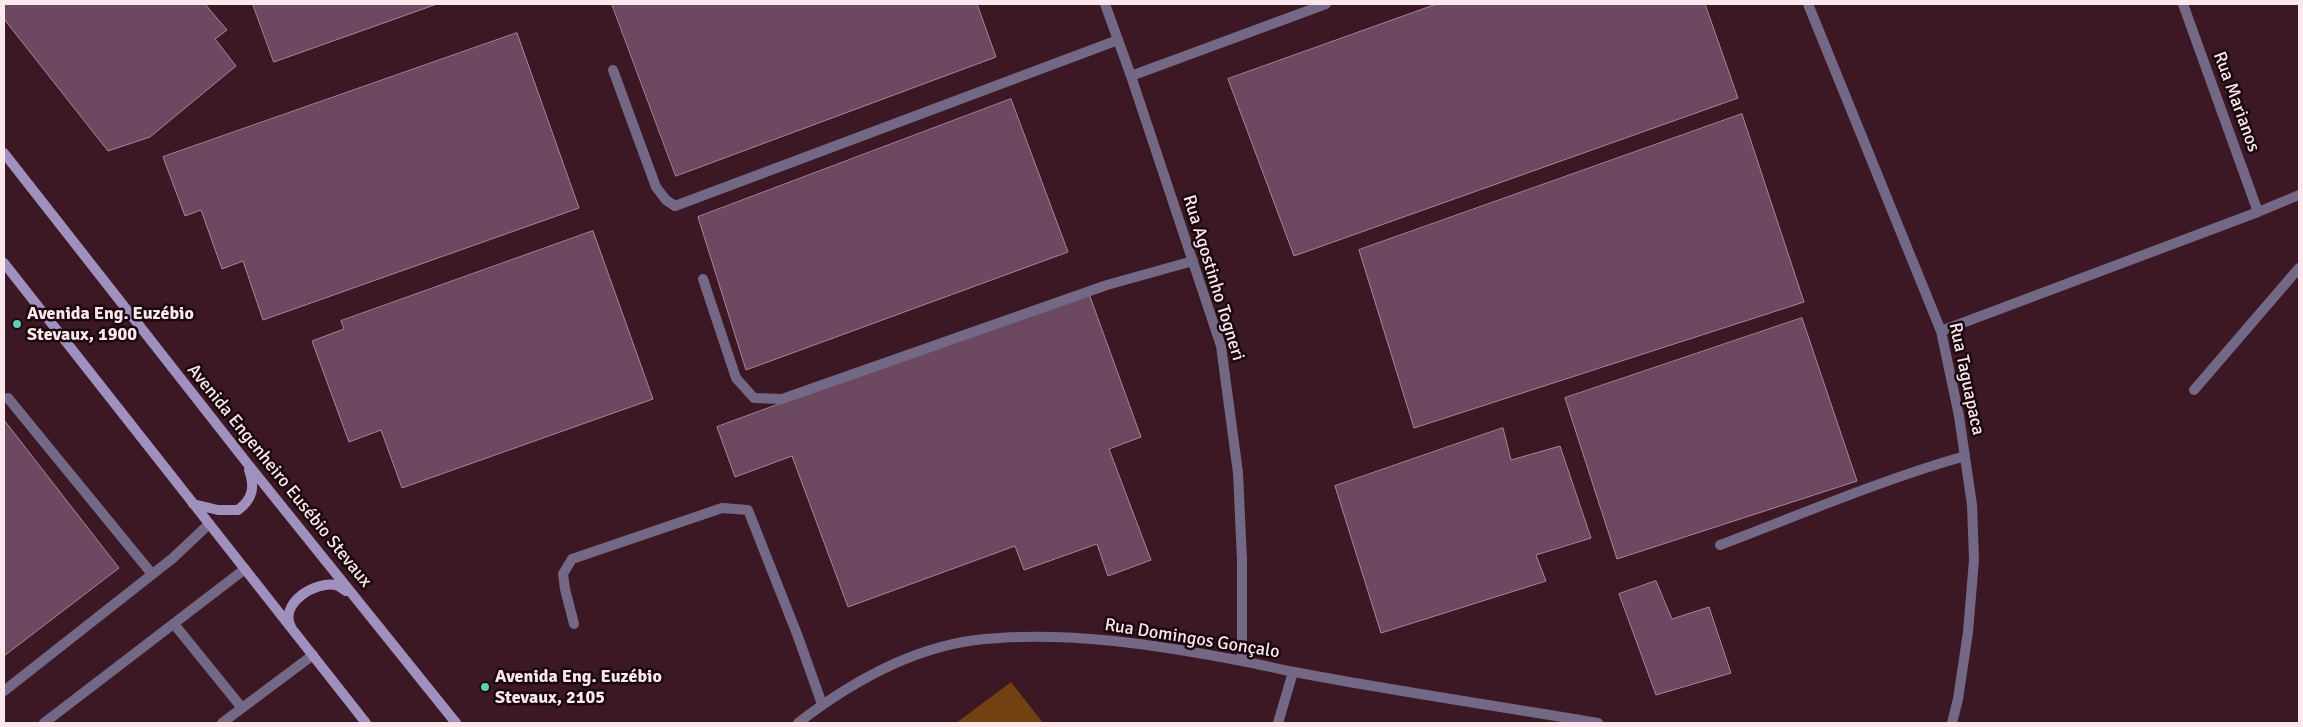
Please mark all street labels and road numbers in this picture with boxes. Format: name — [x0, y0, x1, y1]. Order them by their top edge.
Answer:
street label: Rua Marianos — [2208, 49, 2264, 155]
street label: Rua Agostinho Togneri — [1178, 193, 1248, 363]
street label: Rua Taguapaca — [1944, 321, 1988, 437]
street label: Avenida Engenheiro Eusébio Stevaux — [182, 360, 376, 592]
street label: Rua Domingos Gonçalo — [1103, 614, 1281, 664]

